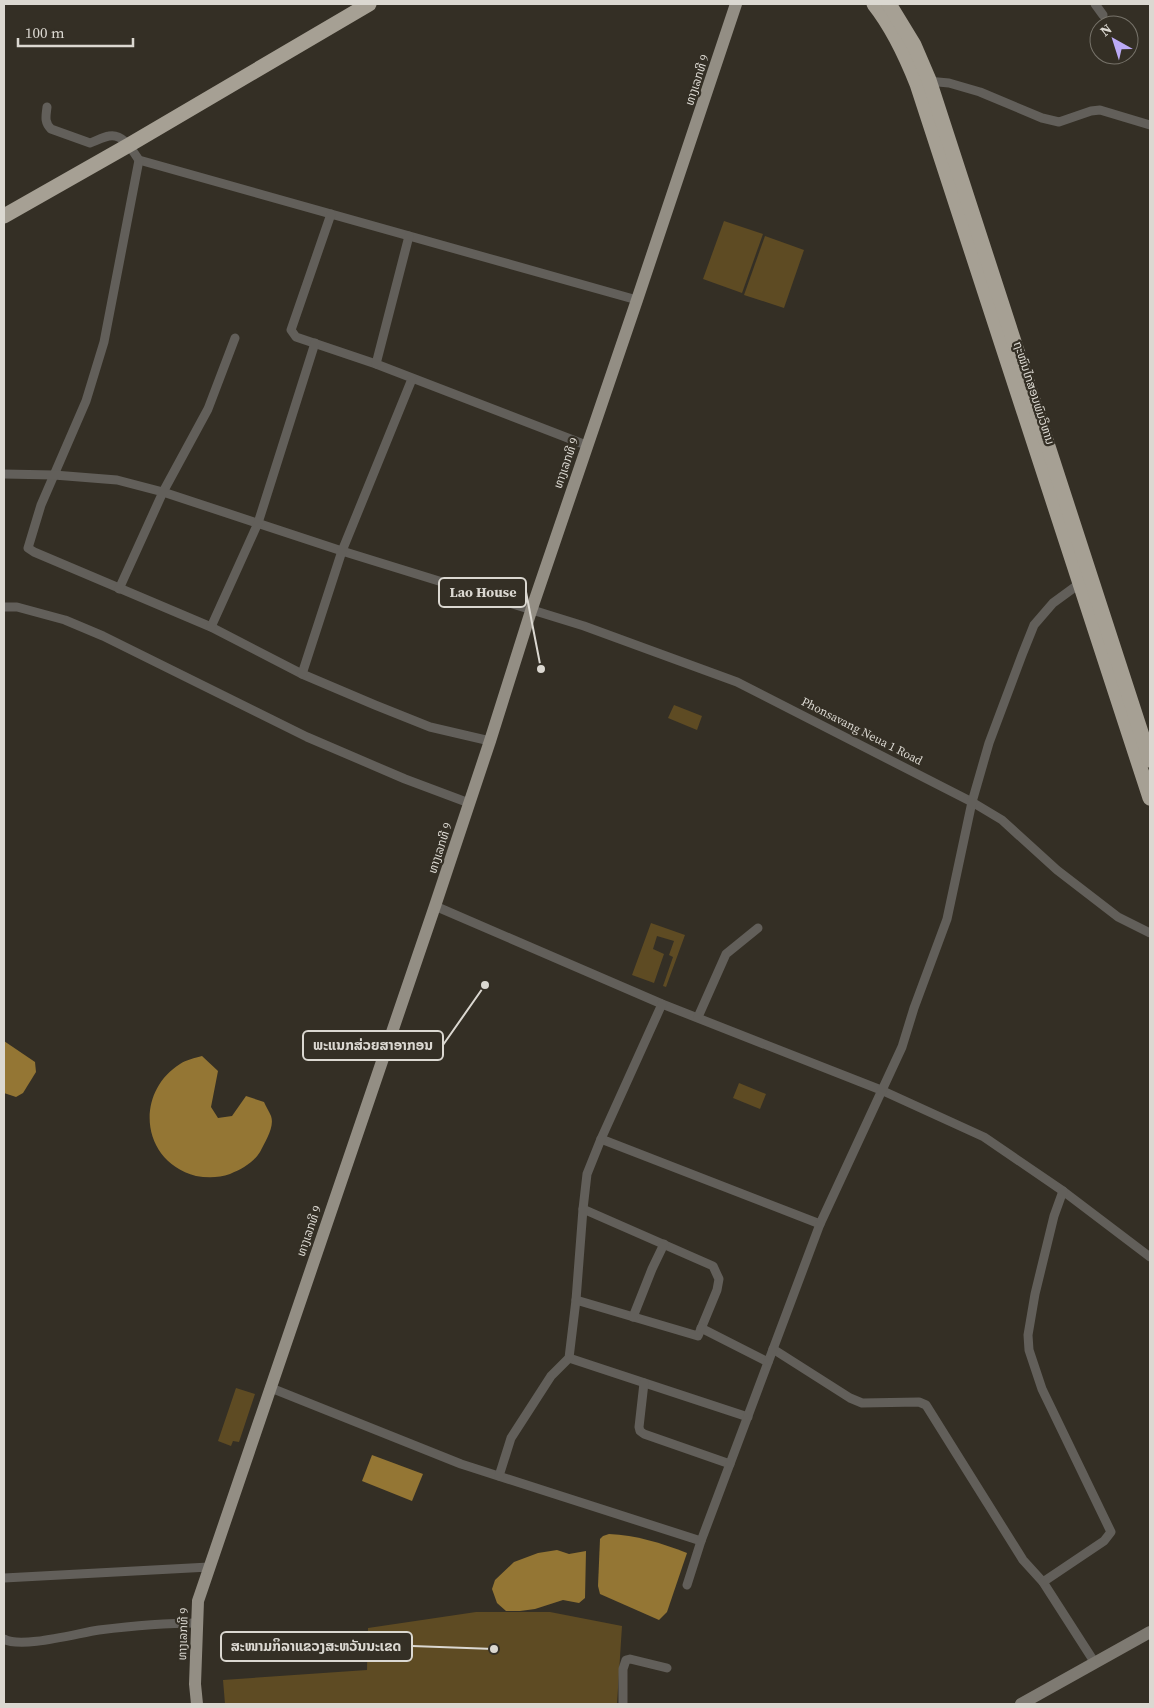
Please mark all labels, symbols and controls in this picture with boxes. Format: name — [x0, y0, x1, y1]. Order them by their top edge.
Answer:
scale bar — [18, 15, 132, 47]
north arrow — [1089, 15, 1139, 65]
text: N — [1096, 19, 1116, 41]
text: 100 m — [25, 22, 65, 43]
street label: ທາງເລກທີ 9 — [681, 52, 713, 108]
street label: ຖະໜົນໄກສອນພົມວິຫານ — [1010, 339, 1058, 447]
street label: ທາງເລກທີ 9 — [550, 435, 582, 491]
callout: Lao House — [439, 578, 526, 607]
text: Lao House — [450, 582, 516, 602]
street label: Phonsavang Neua 1 Road — [799, 693, 926, 769]
street label: ທາງເລກທີ 9 — [424, 820, 456, 876]
callout: ພະແນກສ່ວຍສາອາກອນ — [303, 1031, 443, 1060]
text: ພະແນກສ່ວຍສາອາກອນ — [313, 1035, 433, 1055]
street label: ທາງເລກທີ 9 — [293, 1203, 325, 1259]
street label: ທາງເລກທີ 9 — [174, 1607, 192, 1661]
callout: ສະໜາມກິລາແຂວງສະຫວັນນະເຂດ — [221, 1632, 412, 1661]
text: ສະໜາມກິລາແຂວງສະຫວັນນະເຂດ — [231, 1636, 401, 1656]

